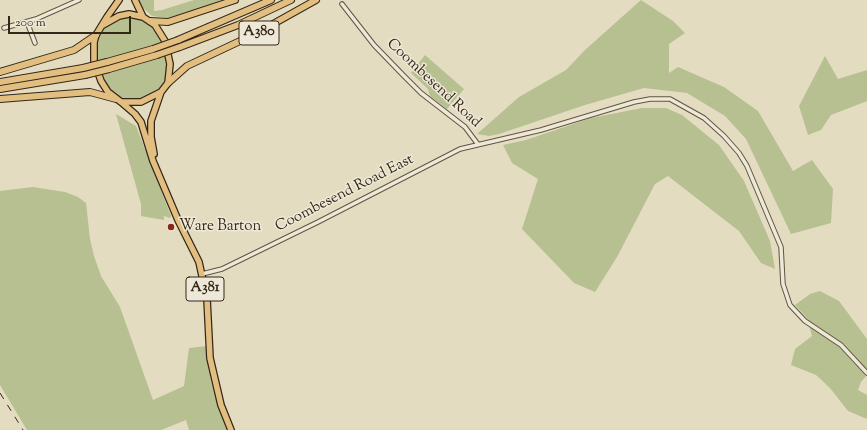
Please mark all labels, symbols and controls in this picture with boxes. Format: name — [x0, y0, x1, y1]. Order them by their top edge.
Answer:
scale bar — [10, 8, 133, 34]
text: 200 m — [15, 14, 46, 32]
road number: A380 — [239, 21, 279, 45]
street label: Coombesend Road — [382, 36, 484, 132]
street label: Coombesend Road East — [273, 151, 417, 237]
place label: Ware Barton — [179, 218, 261, 236]
marker: Ware Barton — [166, 222, 176, 232]
road number: A381 — [186, 277, 224, 301]

